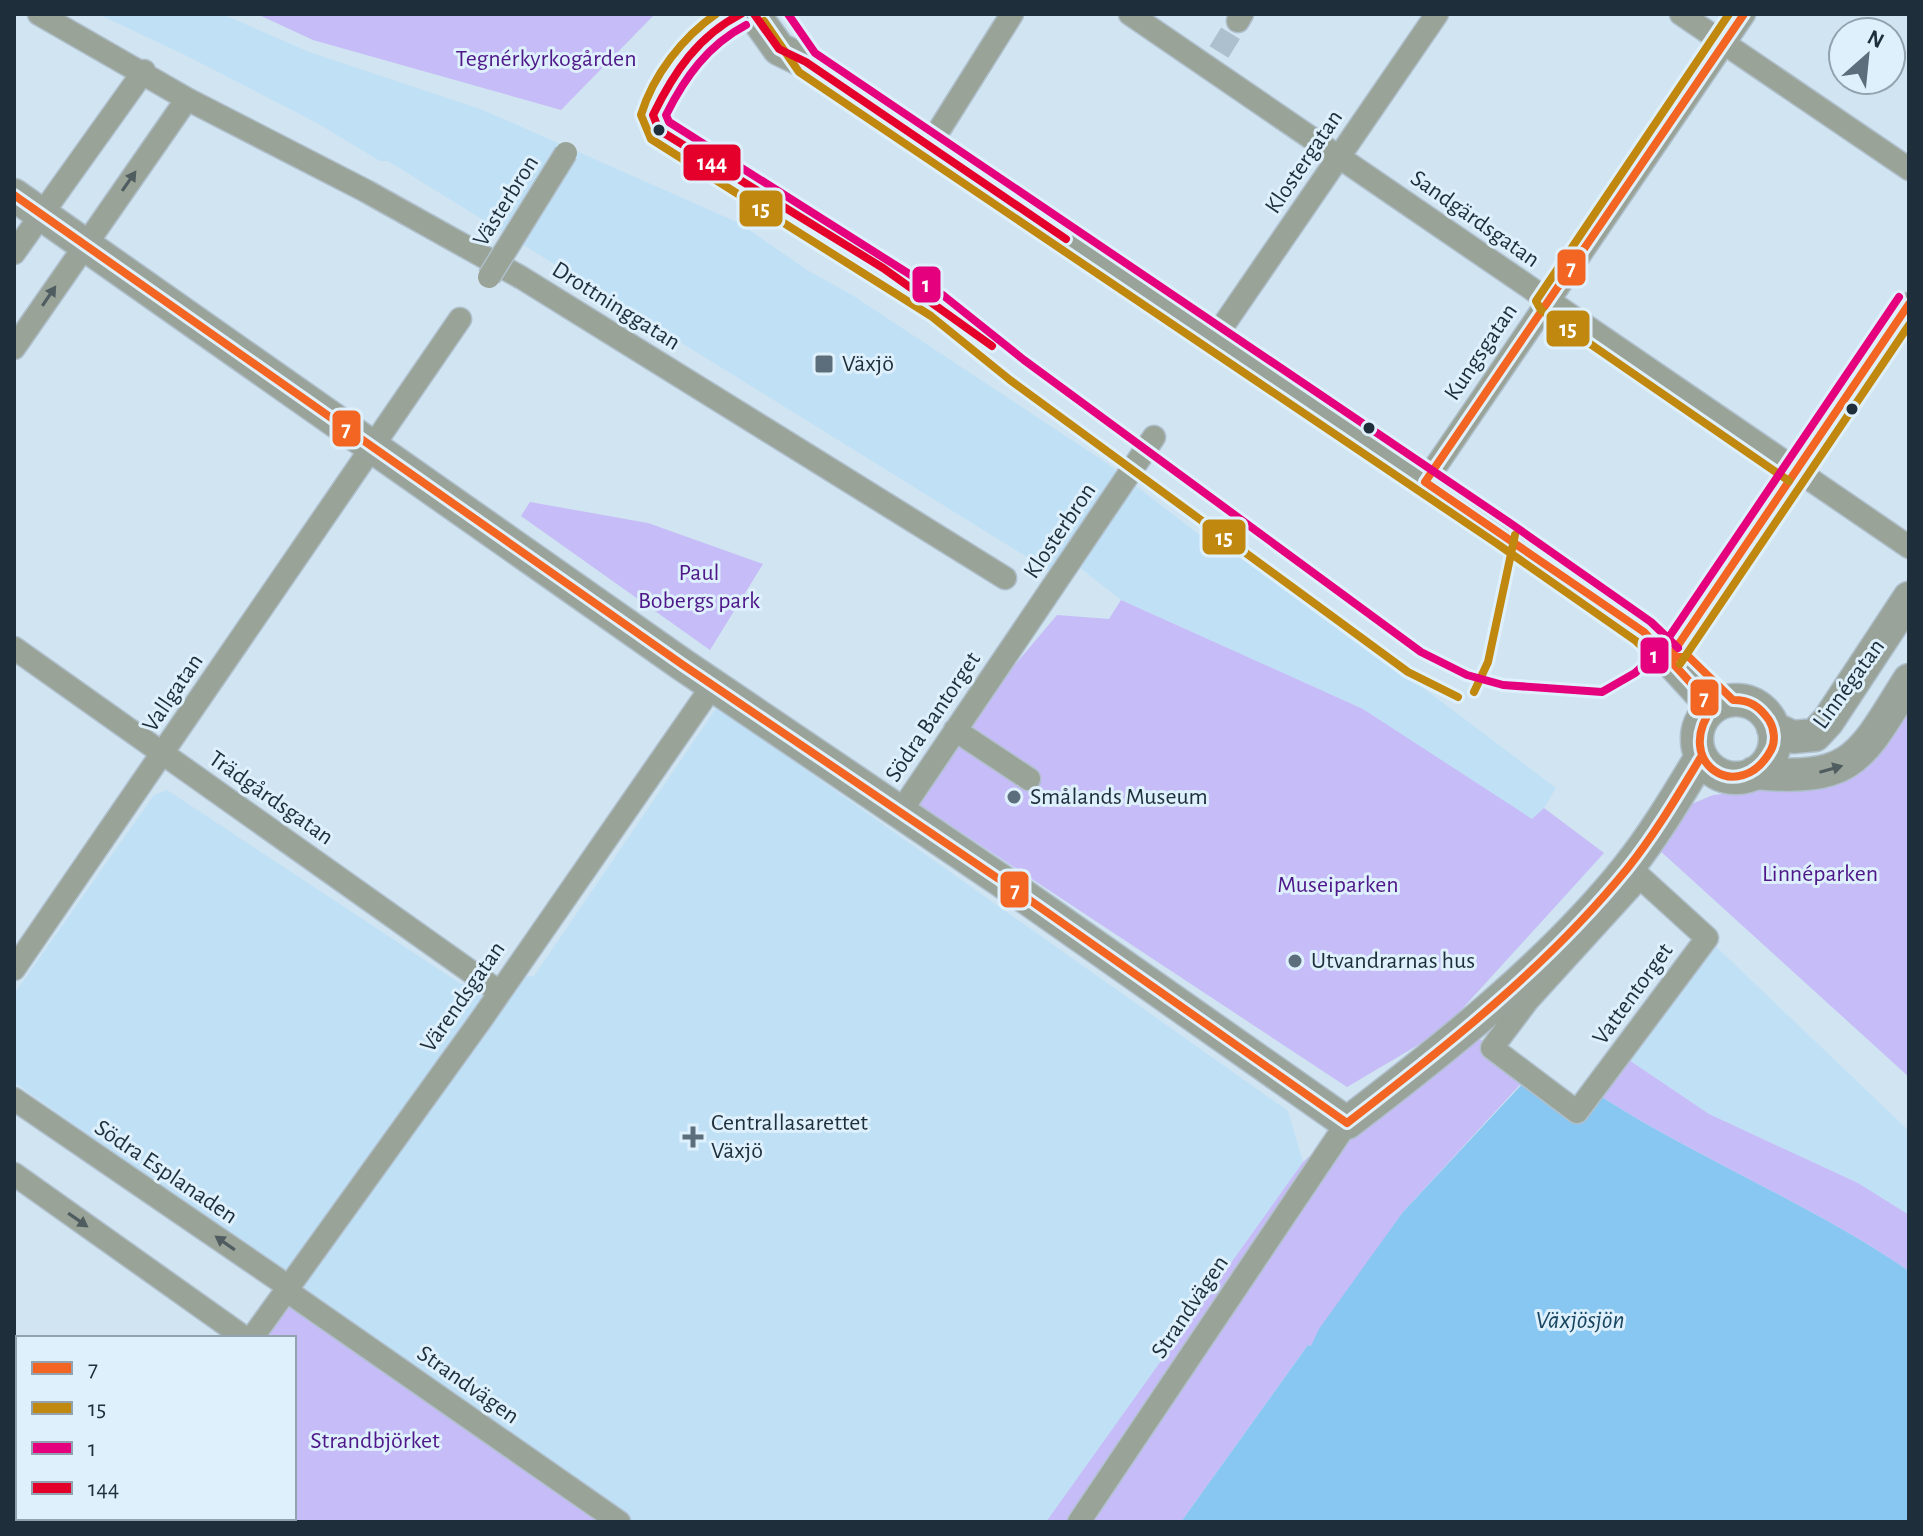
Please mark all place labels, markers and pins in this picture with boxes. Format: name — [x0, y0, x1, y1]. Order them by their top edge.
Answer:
unlabelled marker — [651, 122, 667, 138]
place label: Växjö — [842, 352, 894, 376]
marker: Växjö — [813, 353, 835, 375]
unlabelled marker — [1844, 401, 1860, 417]
unlabelled marker — [1361, 420, 1377, 436]
place label: Smålands Museum — [1030, 785, 1208, 809]
marker: Smålands Museum — [1005, 788, 1023, 806]
place label: Utvandrarnas hus — [1311, 949, 1475, 973]
marker: Utvandrarnas hus — [1286, 952, 1304, 970]
place label: Centrallasarettet Växjö — [711, 1111, 868, 1163]
marker: Centrallasarettet Växjö — [682, 1126, 704, 1148]

